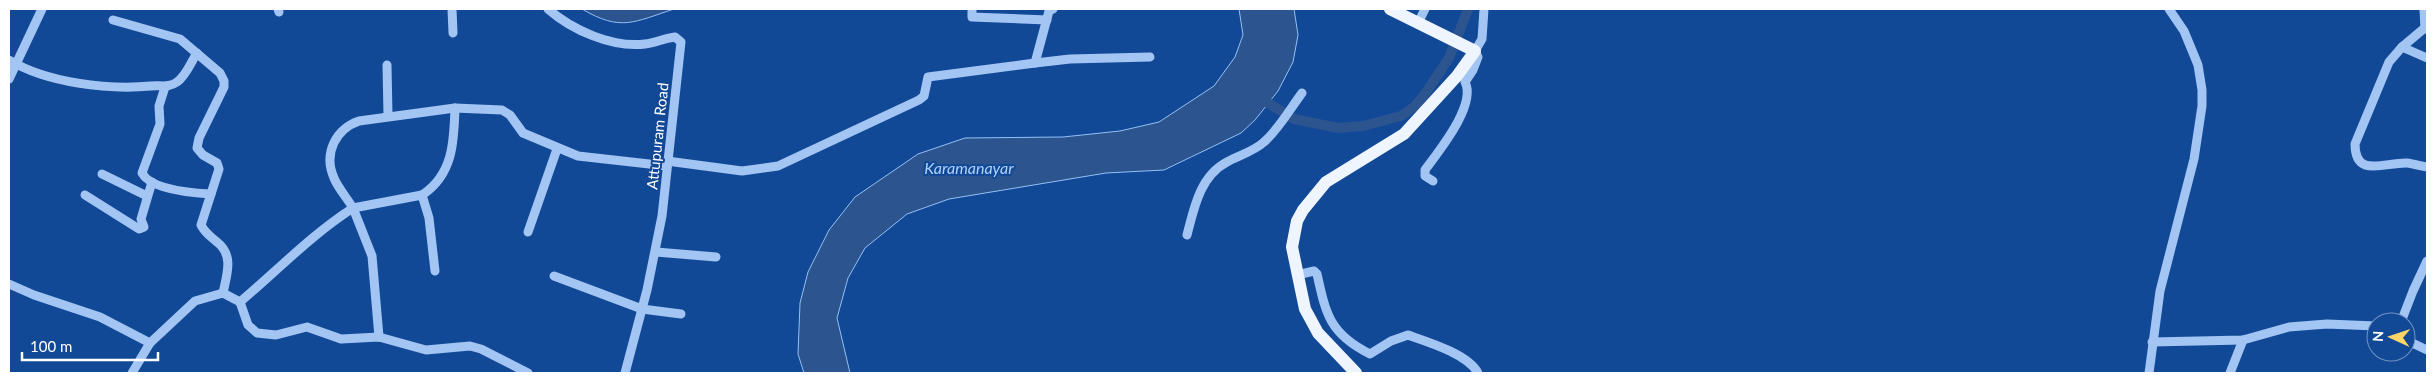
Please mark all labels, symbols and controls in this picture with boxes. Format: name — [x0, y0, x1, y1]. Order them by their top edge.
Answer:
street label: Attupuram Road — [642, 82, 672, 190]
water label: Karamanayar — [924, 158, 1014, 177]
north arrow — [2366, 312, 2416, 362]
scale bar — [22, 330, 159, 362]
text: N — [2369, 330, 2386, 342]
text: 100 m — [30, 337, 72, 355]

